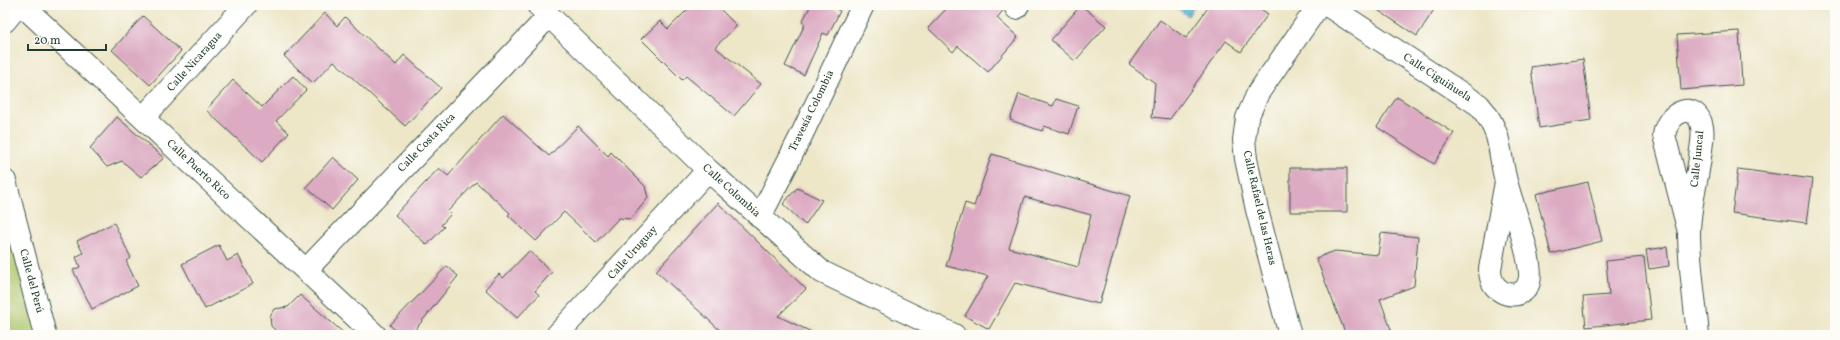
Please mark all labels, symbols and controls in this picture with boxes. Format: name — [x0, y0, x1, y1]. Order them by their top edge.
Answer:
scale bar — [28, 26, 106, 52]
street label: Calle Nicaragua — [164, 28, 226, 95]
text: 20 m — [34, 33, 61, 49]
street label: Calle Ciguiñuela — [1400, 50, 1475, 106]
street label: Travesía Colombia — [786, 67, 838, 154]
street label: Calle Costa Rica — [395, 110, 460, 176]
street label: Calle Juncal — [1688, 130, 1708, 188]
street label: Calle Puerto Rico — [163, 136, 233, 204]
street label: Calle Rafael de las Heras — [1239, 149, 1280, 267]
street label: Calle Colombia — [699, 161, 764, 221]
street label: Calle Uruguay — [605, 223, 661, 283]
street label: Calle del Perú — [15, 247, 47, 315]

